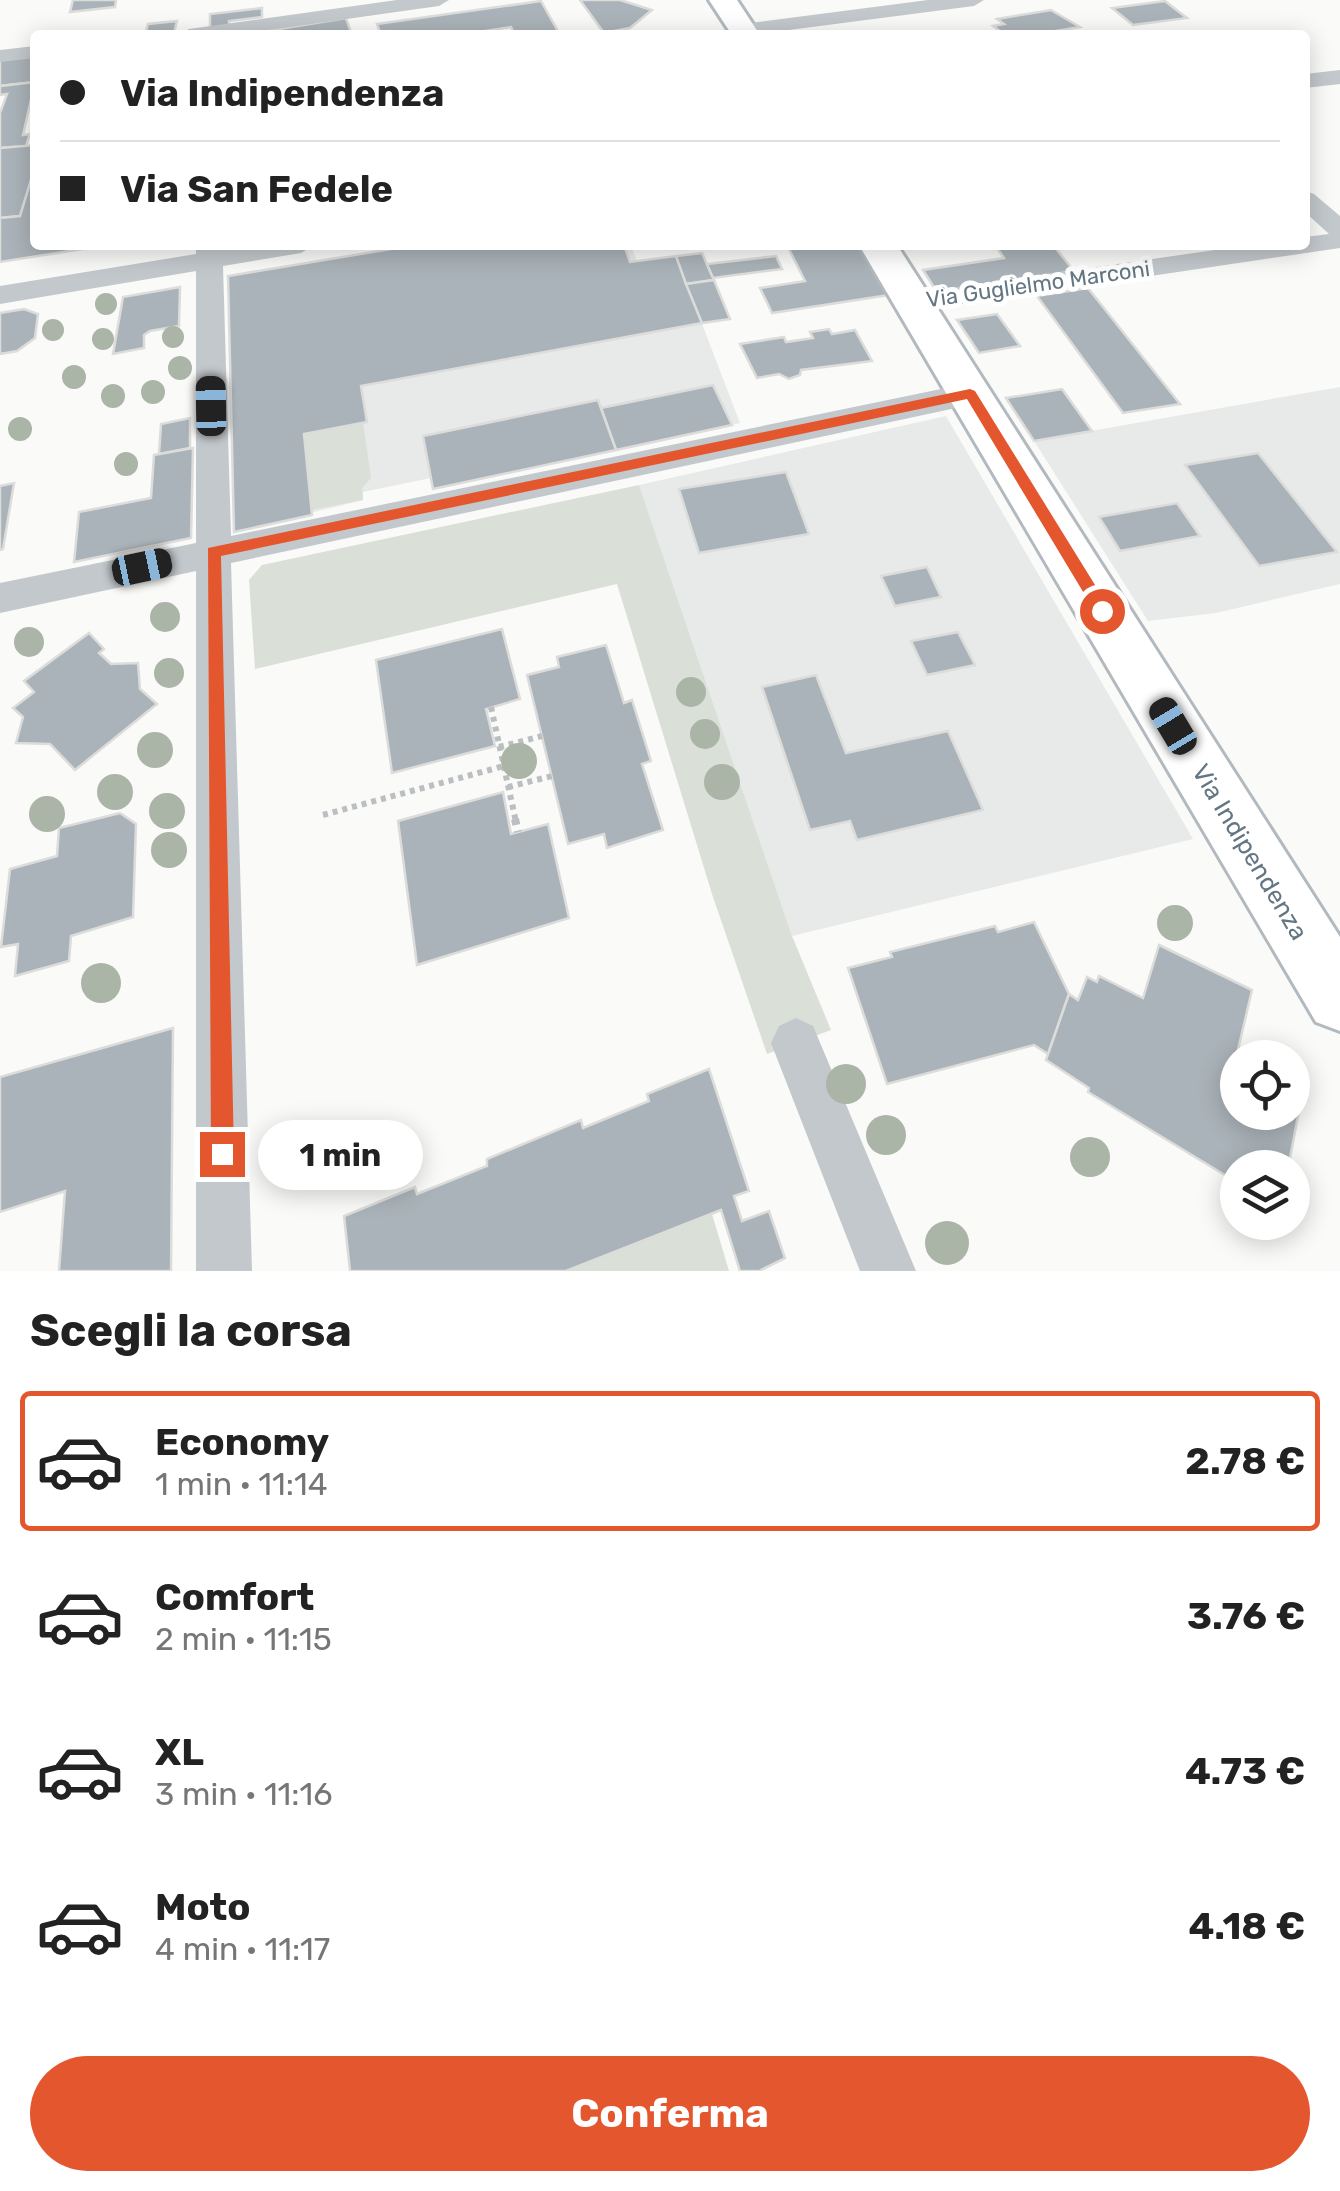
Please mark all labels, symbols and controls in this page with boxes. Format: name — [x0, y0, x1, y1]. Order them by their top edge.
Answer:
text: Via Indipendenza — [120, 70, 444, 116]
text: Via San Fedele — [120, 166, 393, 212]
street label: Via Guglielmo Marconi — [924, 255, 1152, 313]
car — [195, 376, 227, 436]
car — [110, 546, 174, 588]
route start — [1080, 589, 1125, 634]
car — [1145, 693, 1201, 759]
street label: Via Indipendenza — [1186, 759, 1314, 945]
map controls — [1220, 1040, 1310, 1240]
button: locate — [1220, 1040, 1310, 1130]
callout: 1 min — [257, 1119, 422, 1189]
route end — [200, 1132, 245, 1177]
text: 1 min — [300, 1136, 381, 1174]
button: layers — [1220, 1150, 1310, 1240]
text: Scegli la corsa — [30, 1304, 352, 1357]
icon: car — [35, 1416, 125, 1506]
text: Economy — [155, 1419, 329, 1465]
text: 2.78 € — [1185, 1438, 1305, 1484]
text: 1 min · 11:14 — [155, 1465, 328, 1503]
icon: car — [35, 1571, 125, 1661]
text: Comfort — [155, 1574, 314, 1620]
text: 3.76 € — [1187, 1593, 1305, 1639]
text: 2 min · 11:15 — [155, 1620, 332, 1658]
icon: car — [35, 1726, 125, 1816]
text: XL — [155, 1729, 204, 1775]
text: 4.73 € — [1185, 1748, 1305, 1794]
text: 3 min · 11:16 — [155, 1775, 332, 1813]
icon: car — [35, 1881, 125, 1971]
text: Moto — [155, 1884, 251, 1930]
text: 4.18 € — [1188, 1903, 1305, 1949]
text: 4 min · 11:17 — [155, 1930, 330, 1968]
button: Conferma — [30, 2056, 1310, 2171]

